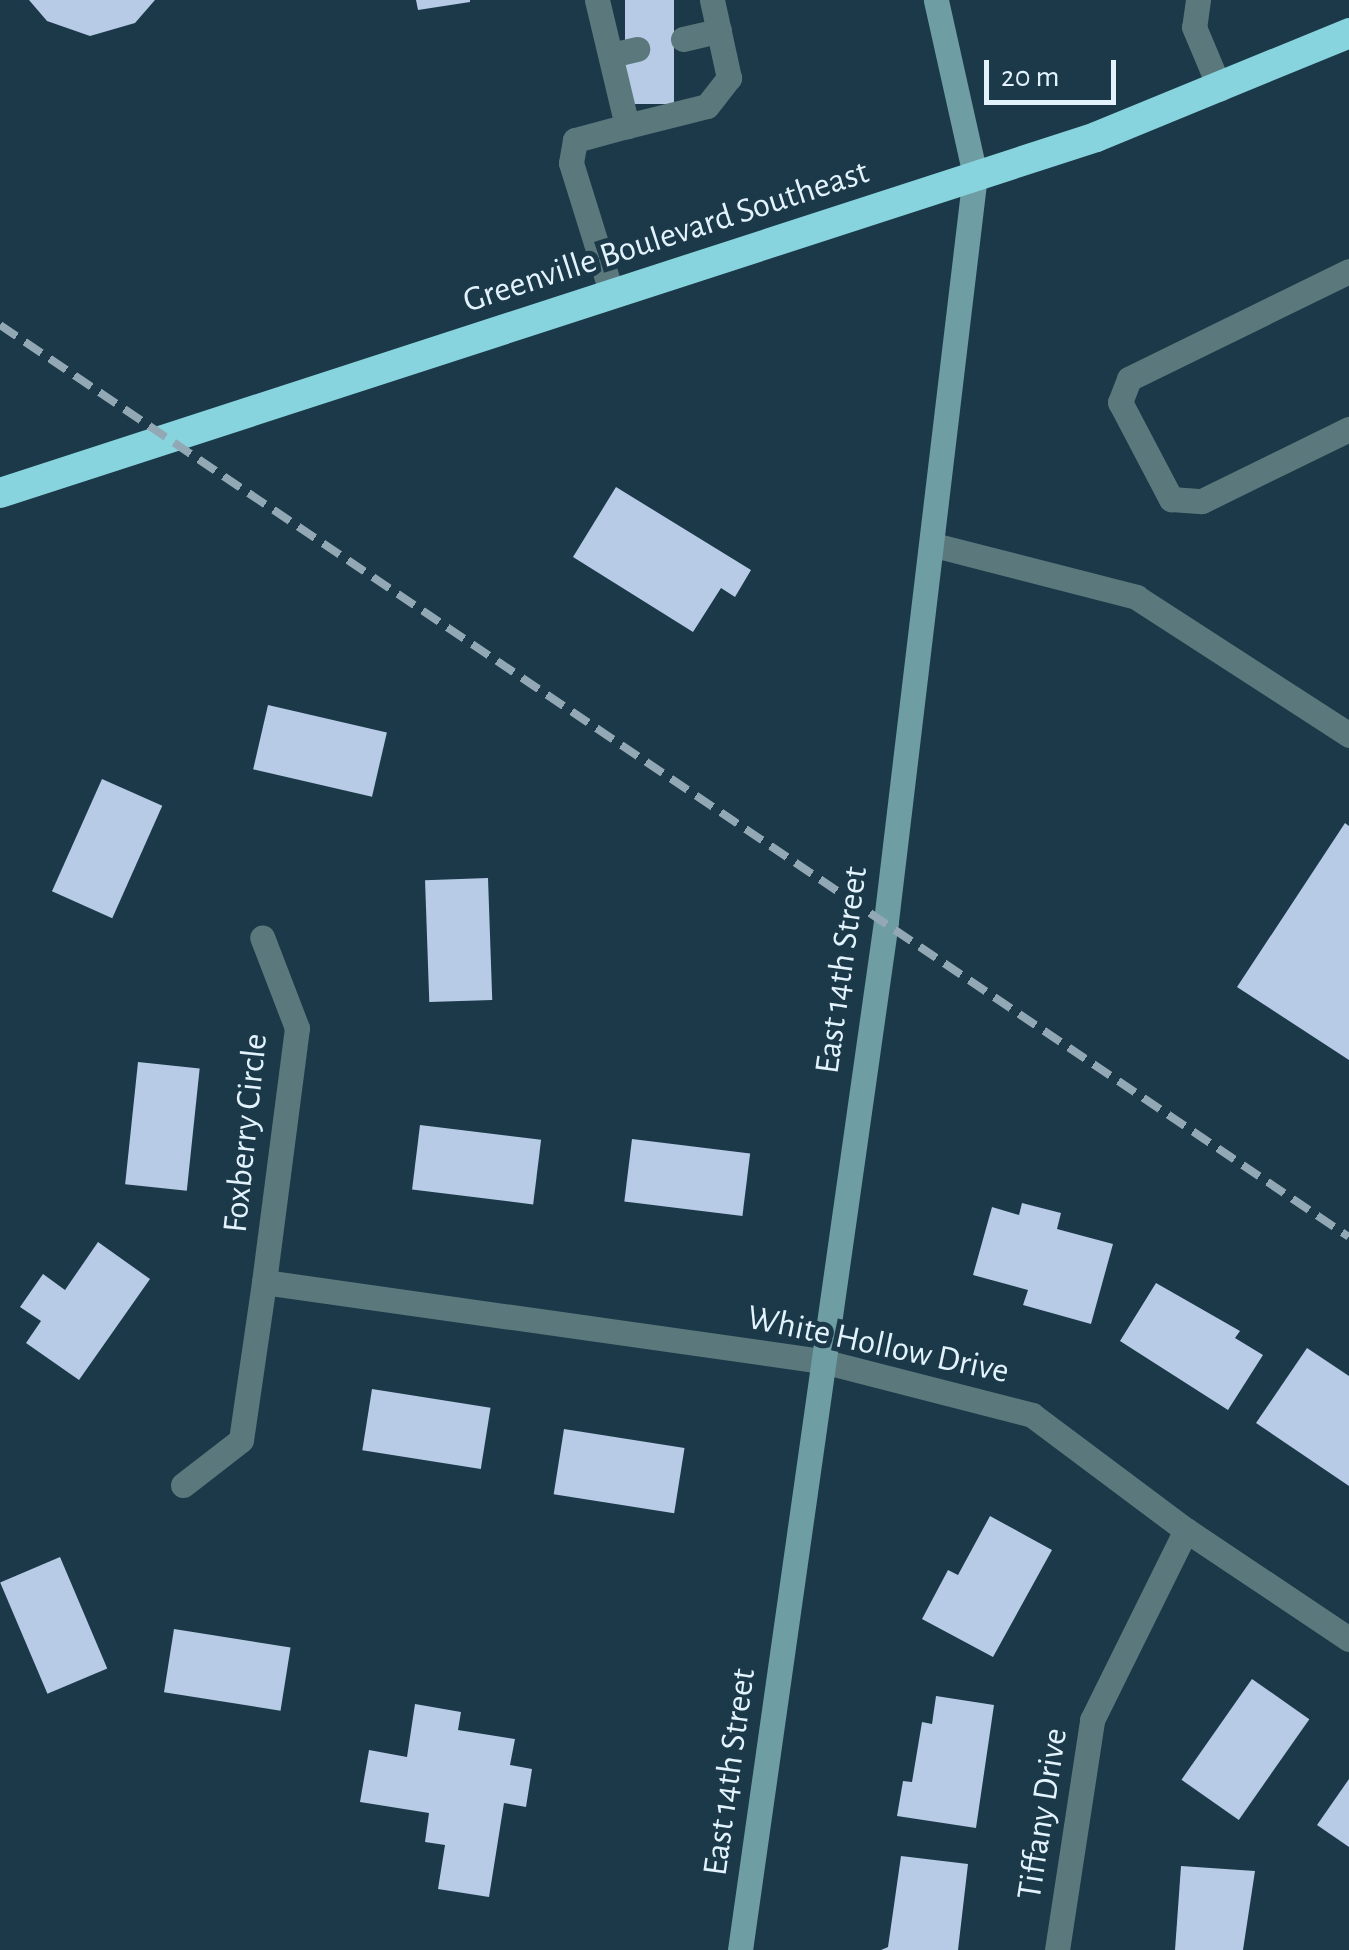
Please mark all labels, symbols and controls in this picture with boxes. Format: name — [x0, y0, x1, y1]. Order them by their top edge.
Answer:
scale bar — [989, 40, 1122, 102]
text: 20 m — [1001, 62, 1059, 92]
street label: Greenville Boulevard Southeast — [458, 152, 874, 322]
street label: East 14th Street — [807, 864, 877, 1076]
street label: Foxberry Circle — [215, 1031, 277, 1235]
street label: White Hollow Drive — [743, 1297, 1013, 1393]
street label: East 14th Street — [695, 1666, 765, 1878]
street label: Tiffany Drive — [1009, 1725, 1077, 1903]

